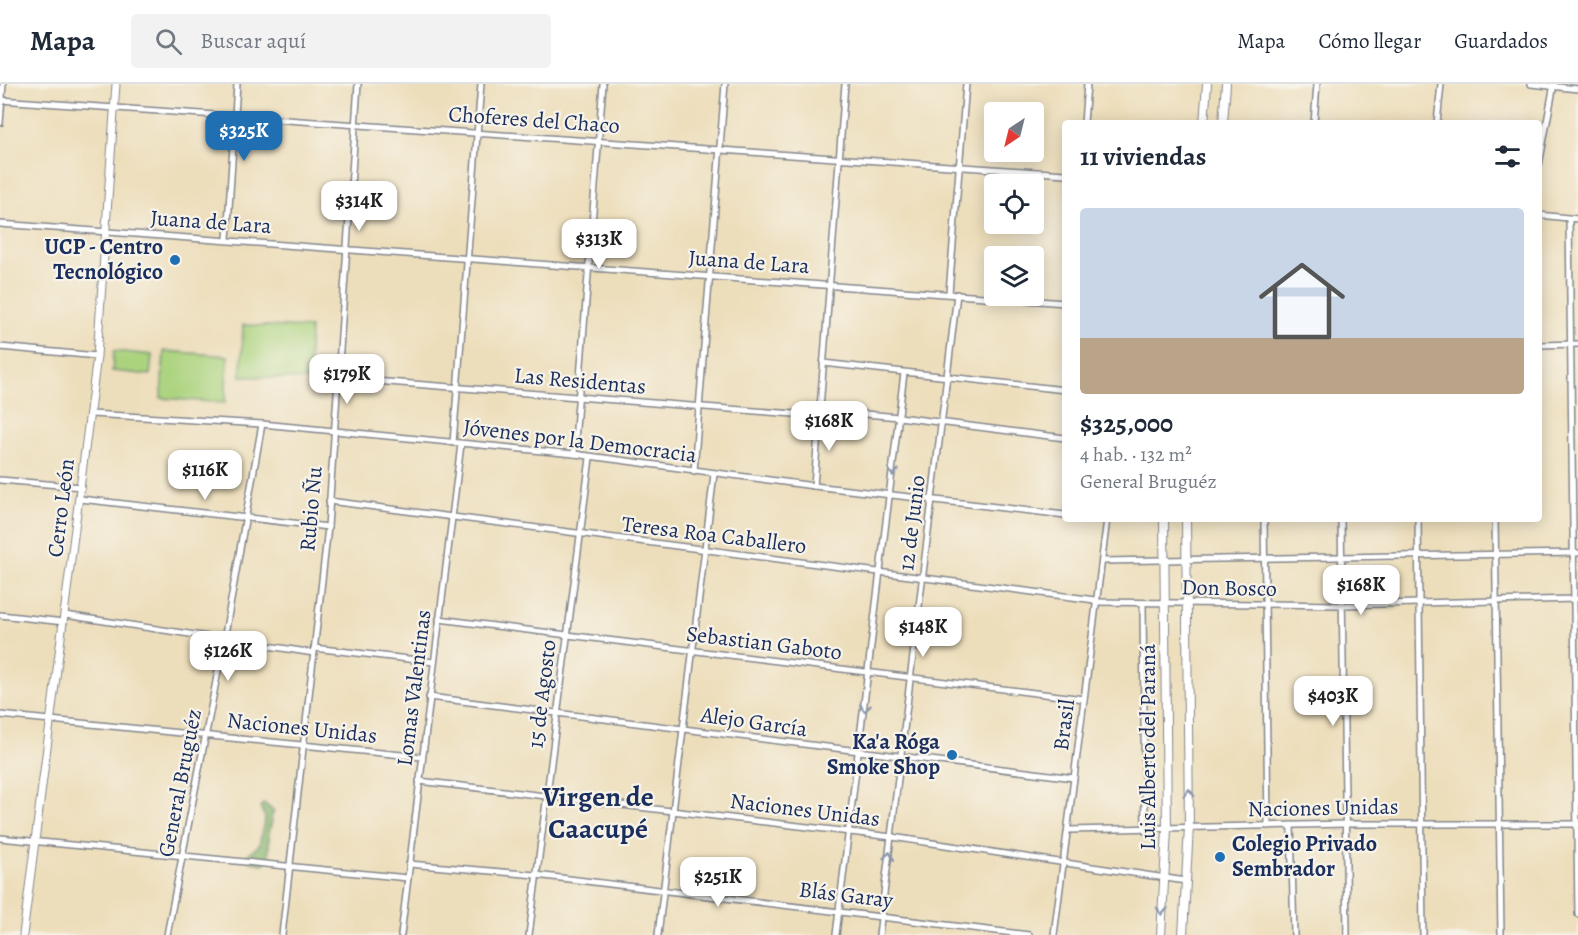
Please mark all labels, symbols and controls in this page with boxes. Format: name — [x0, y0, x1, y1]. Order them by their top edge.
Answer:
search box — [131, 14, 551, 68]
text: Mapa — [30, 22, 95, 60]
icon: search — [152, 25, 185, 58]
text: Buscar aquí — [200, 26, 306, 56]
text: Mapa — [1237, 27, 1285, 55]
text: Cómo llegar — [1318, 27, 1421, 55]
text: Guardados — [1454, 27, 1548, 55]
street label: Choferes del Chaco — [447, 99, 621, 141]
north arrow — [984, 102, 1044, 162]
map controls — [984, 102, 1044, 306]
pin: $325K — [202, 111, 286, 162]
text: $325K — [219, 117, 269, 144]
text: 11 viviendas — [1080, 139, 1206, 174]
icon: filters — [1491, 140, 1524, 173]
button: locate — [984, 174, 1044, 234]
pin: $314K — [317, 181, 401, 232]
text: $314K — [335, 187, 383, 214]
street label: Juana de Lara — [149, 203, 273, 241]
pin: $313K — [557, 219, 641, 270]
text: $313K — [576, 225, 622, 252]
place label: UCP - Centro Tecnológico — [45, 232, 163, 287]
street label: Juana de Lara — [687, 243, 811, 281]
button: layers — [984, 246, 1044, 306]
icon: home — [1248, 247, 1356, 355]
marker: UCP - Centro Tecnológico — [168, 253, 182, 267]
pin: $179K — [305, 354, 389, 405]
text: $179K — [323, 360, 371, 387]
street label: Las Residentas — [513, 360, 647, 402]
pin: $168K — [787, 401, 871, 452]
text: $325,000 — [1080, 406, 1173, 441]
text: $168K — [805, 407, 853, 434]
street label: Jóvenes por la Democracia — [462, 412, 699, 470]
text: 4 hab. · 132 m² — [1080, 441, 1192, 468]
pin: $116K — [163, 450, 247, 501]
text: $116K — [182, 456, 228, 483]
street label: Cerro León — [40, 457, 82, 559]
street label: Rubio Ñu — [292, 465, 330, 553]
one-way arrow — [887, 468, 899, 477]
text: General Bruguéz — [1080, 468, 1217, 495]
street label: 12 de Junio — [891, 473, 933, 572]
street label: Teresa Roa Caballero — [620, 509, 808, 561]
pin: $168K — [1319, 565, 1403, 616]
text: $168K — [1337, 571, 1385, 598]
street label: Don Bosco — [1181, 572, 1277, 604]
pin: $148K — [881, 607, 965, 658]
street label: Lomas Valentinas — [390, 608, 438, 768]
text: $148K — [899, 613, 947, 640]
street label: Sebastian Gaboto — [684, 619, 844, 667]
pin: $126K — [186, 631, 270, 682]
text: $126K — [204, 637, 252, 664]
street label: 15 de Agosto — [520, 638, 564, 750]
street label: Luis Alberto del Paraná — [1133, 643, 1163, 850]
pin: $403K — [1291, 676, 1375, 727]
text: $403K — [1308, 682, 1358, 709]
street label: Brasil — [1046, 697, 1082, 753]
street label: Alejo García — [698, 700, 810, 744]
one-way arrow — [859, 703, 872, 712]
street label: Naciones Unidas — [225, 705, 379, 751]
street label: General Bruguéz — [151, 706, 209, 860]
place label: Ka'a Róga Smoke Shop — [827, 727, 940, 782]
marker: Ka'a Róga Smoke Shop — [945, 748, 959, 762]
district label: Virgen de Caacupé — [541, 778, 654, 848]
street label: Naciones Unidas — [728, 786, 882, 834]
one-way arrow — [1183, 788, 1195, 797]
street label: Naciones Unidas — [1247, 792, 1399, 824]
place label: Colegio Privado Sembrador — [1232, 829, 1377, 884]
marker: Colegio Privado Sembrador — [1213, 850, 1227, 864]
one-way arrow — [883, 852, 895, 861]
pin: $251K — [676, 857, 760, 908]
text: $251K — [694, 863, 742, 890]
street label: Blás Garay — [797, 874, 895, 916]
one-way arrow — [1156, 907, 1169, 916]

